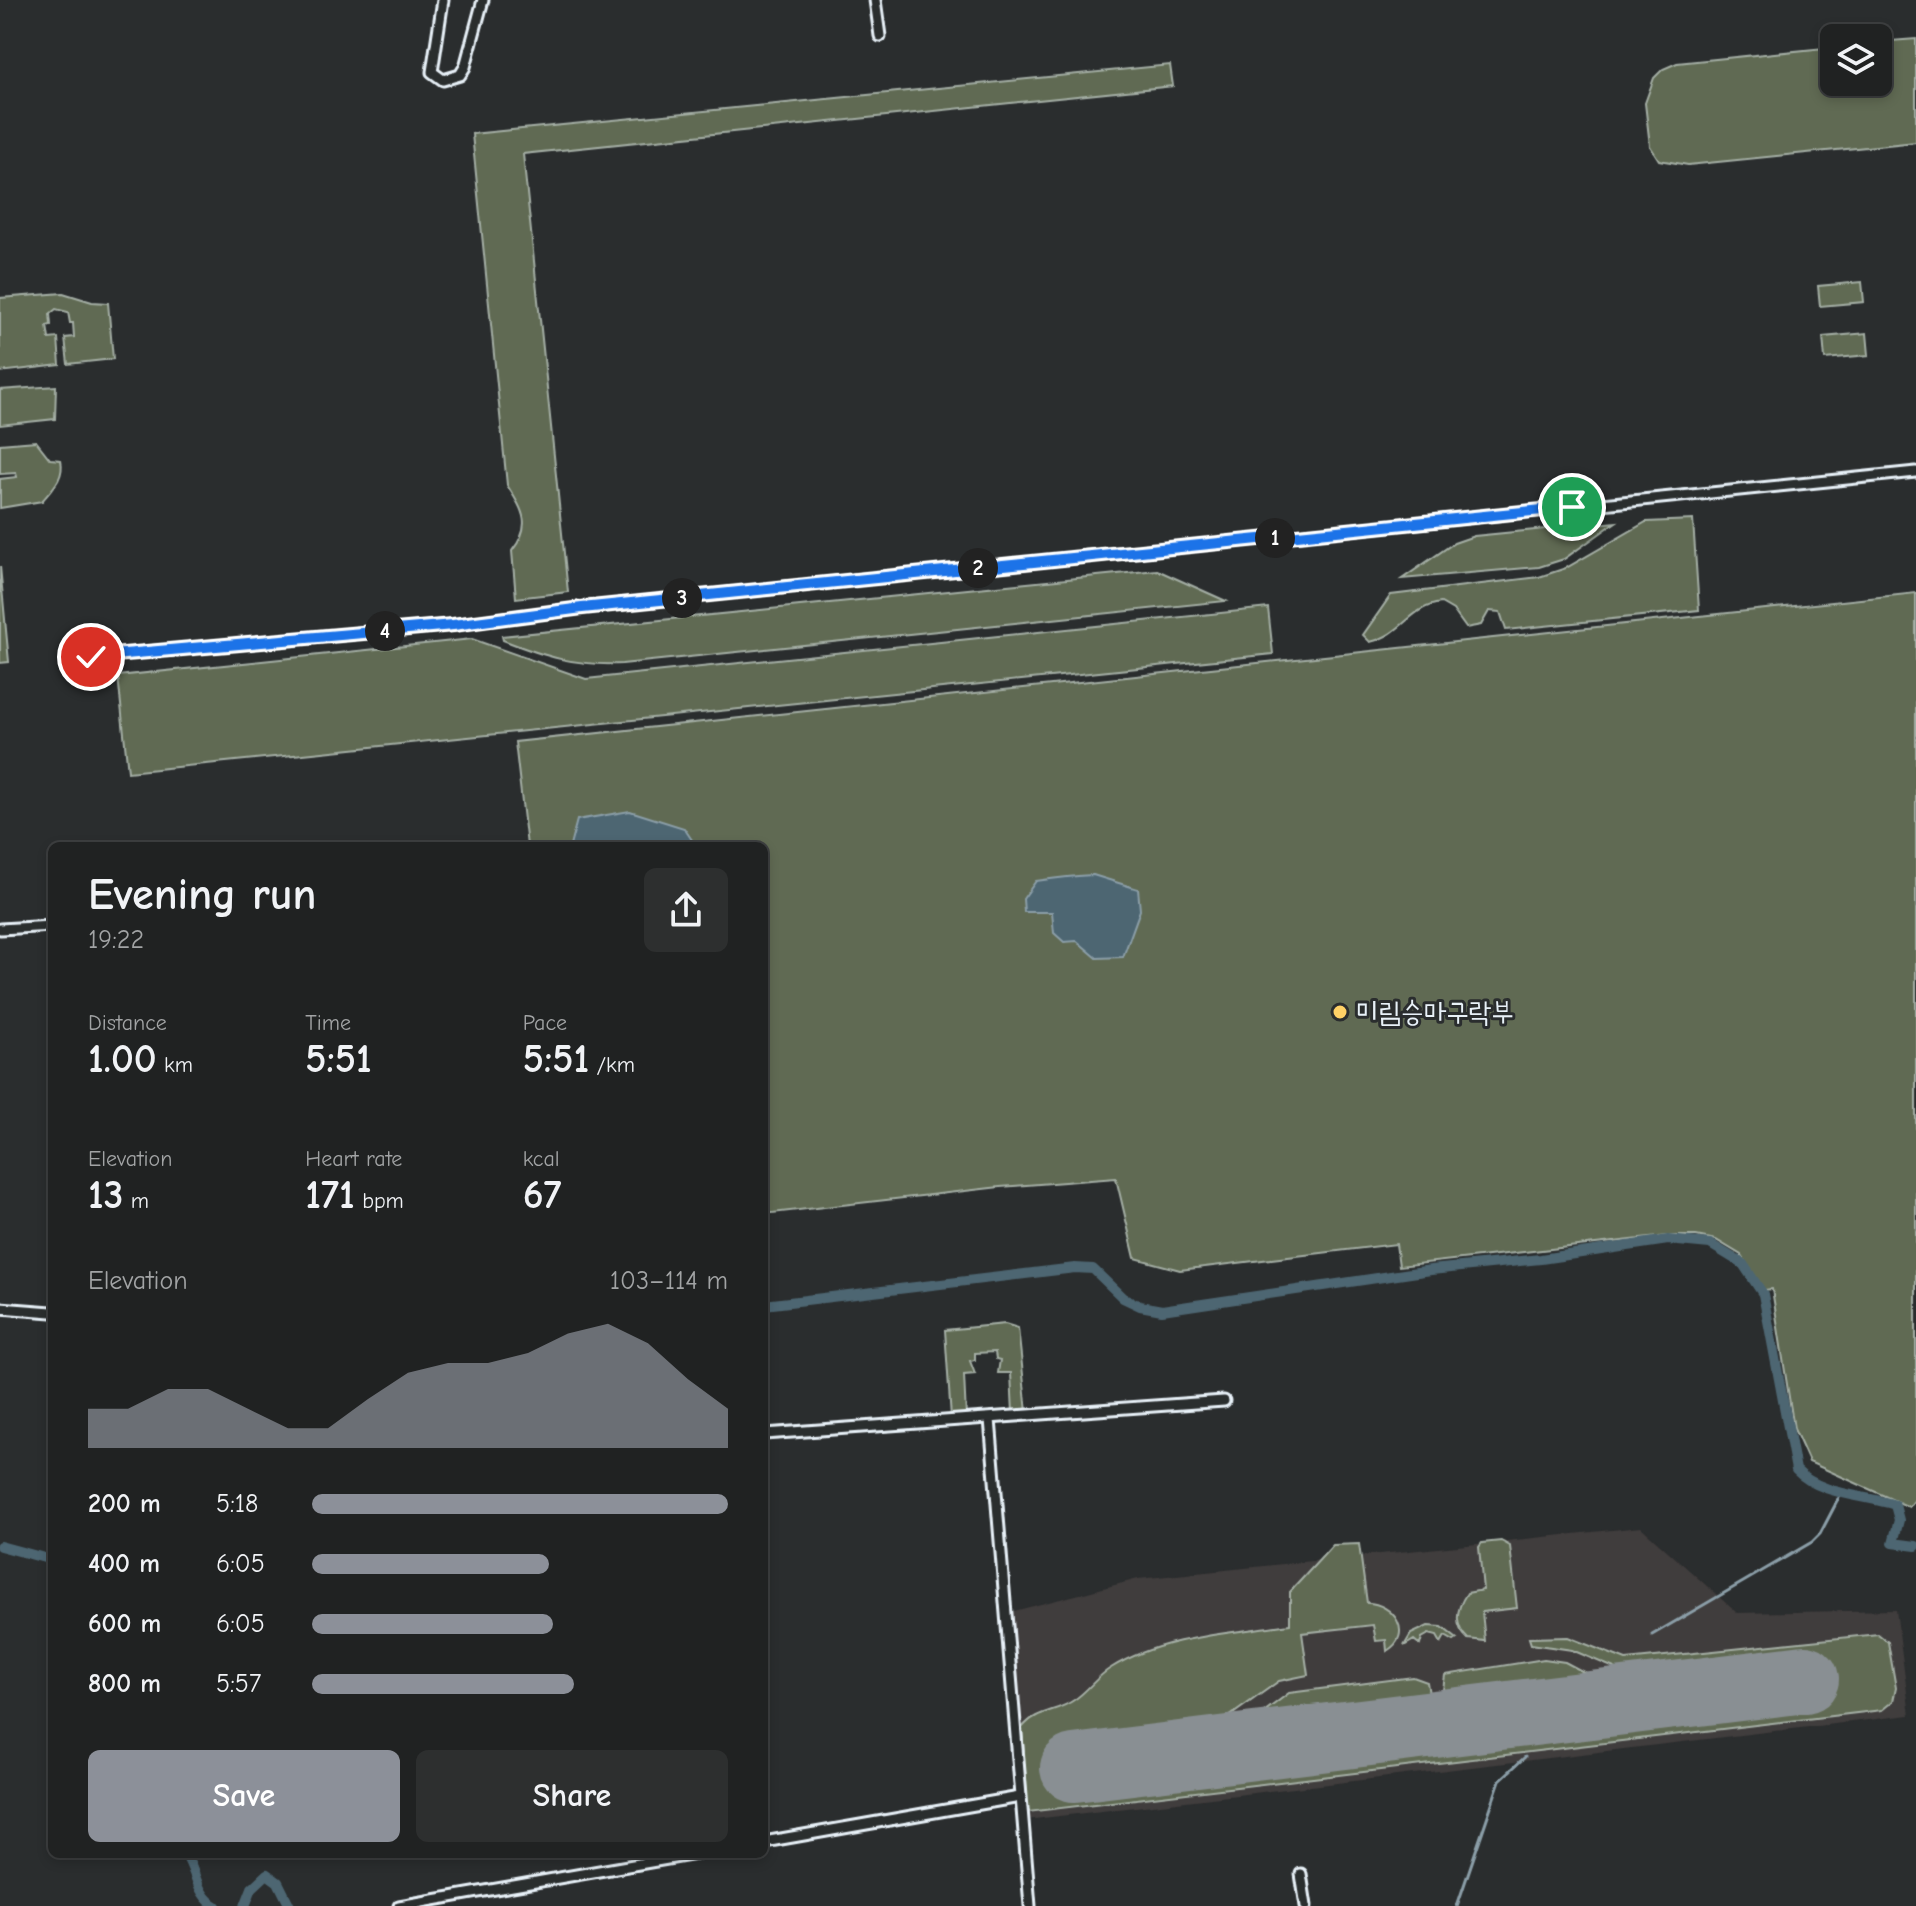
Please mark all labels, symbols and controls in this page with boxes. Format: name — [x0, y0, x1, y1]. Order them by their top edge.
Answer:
map controls — [1820, 24, 1892, 96]
button: layers — [1820, 24, 1892, 96]
pin — [1538, 473, 1606, 541]
icon: arrive — [1550, 485, 1594, 529]
pin: 1 — [1255, 518, 1295, 558]
text: 1 — [1271, 525, 1279, 551]
pin: 2 — [958, 548, 998, 588]
text: 2 — [973, 555, 983, 581]
pin: 3 — [662, 578, 702, 618]
text: 3 — [677, 585, 687, 611]
pin: 4 — [365, 611, 405, 651]
text: 4 — [380, 618, 390, 644]
pin — [57, 623, 125, 691]
icon: check — [69, 635, 113, 679]
button: share — [644, 868, 728, 952]
text: Evening run — [88, 869, 316, 920]
text: 19:22 — [88, 925, 144, 955]
place label: 미림승마구락부 — [1356, 996, 1514, 1028]
marker: 미림승마구락부 — [1331, 1003, 1349, 1021]
text: Distance — [88, 1010, 167, 1036]
text: Time — [305, 1010, 351, 1036]
text: Pace — [523, 1010, 567, 1036]
text: 1.00 — [88, 1036, 157, 1082]
text: 5:51 — [305, 1036, 372, 1082]
text: 5:51 — [523, 1036, 589, 1082]
text: km — [157, 1052, 193, 1078]
text: /km — [589, 1052, 635, 1078]
text: Elevation — [88, 1146, 172, 1172]
text: Heart rate — [305, 1146, 402, 1172]
text: kcal — [523, 1146, 560, 1172]
text: 13 — [88, 1172, 123, 1218]
text: 171 — [305, 1172, 355, 1218]
text: 67 — [523, 1172, 562, 1218]
text: m — [123, 1188, 149, 1214]
text: bpm — [355, 1188, 404, 1214]
text: Elevation — [88, 1266, 188, 1296]
text: 103–114 m — [610, 1266, 728, 1296]
text: 200 m — [88, 1489, 161, 1519]
text: 5:18 — [216, 1489, 258, 1519]
text: 400 m — [88, 1549, 160, 1579]
text: 6:05 — [216, 1549, 265, 1579]
text: 600 m — [88, 1609, 161, 1639]
text: 6:05 — [216, 1609, 265, 1639]
text: 800 m — [88, 1669, 161, 1699]
text: 5:57 — [216, 1669, 261, 1699]
button: Save — [88, 1750, 400, 1842]
button: Share — [416, 1750, 728, 1842]

